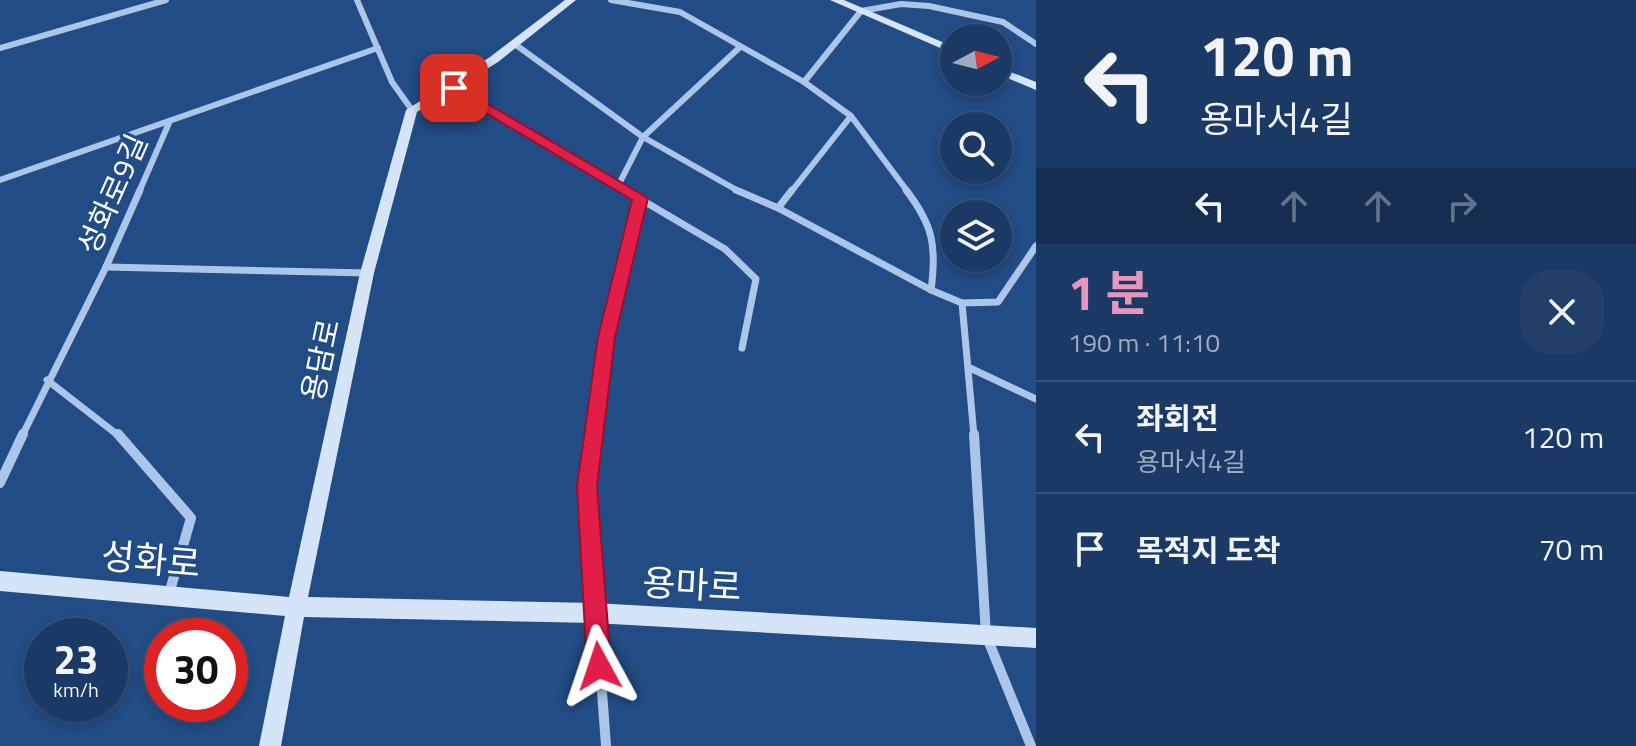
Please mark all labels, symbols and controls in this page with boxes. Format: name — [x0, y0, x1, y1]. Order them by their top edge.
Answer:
text: 120 m — [1200, 13, 1353, 98]
north arrow — [940, 24, 1012, 96]
map controls — [940, 24, 1012, 272]
icon: left — [1068, 32, 1172, 136]
pin — [420, 54, 488, 122]
icon: arrive — [432, 66, 476, 110]
text: 용마서4길 — [1200, 91, 1353, 146]
button: search — [940, 112, 1012, 184]
street label: 성화로9길 — [65, 127, 159, 261]
icon: left — [1188, 184, 1232, 228]
icon: ahead — [1272, 184, 1316, 228]
icon: ahead — [1356, 184, 1400, 228]
icon: right — [1440, 184, 1484, 228]
button: layers — [940, 200, 1012, 272]
text: 1 분 — [1068, 256, 1150, 329]
button: close — [1520, 270, 1604, 354]
street label: 용담로 — [289, 315, 351, 405]
text: 190 m · 11:10 — [1068, 323, 1220, 362]
text: 좌회전 — [1136, 395, 1219, 441]
text: 120 m — [1522, 414, 1604, 460]
icon: left — [1068, 415, 1112, 459]
text: 용마서4길 — [1136, 442, 1246, 481]
text: 70 m — [1539, 526, 1604, 572]
street label: 성화로 — [99, 527, 203, 591]
icon: arrive — [1068, 527, 1112, 571]
text: 목적지 도착 — [1136, 527, 1281, 573]
street label: 용마로 — [641, 554, 743, 614]
speed limit sign: 30 — [144, 618, 248, 722]
position arrow — [557, 624, 641, 708]
text: 23 — [54, 629, 98, 690]
text: km/h — [53, 674, 99, 705]

